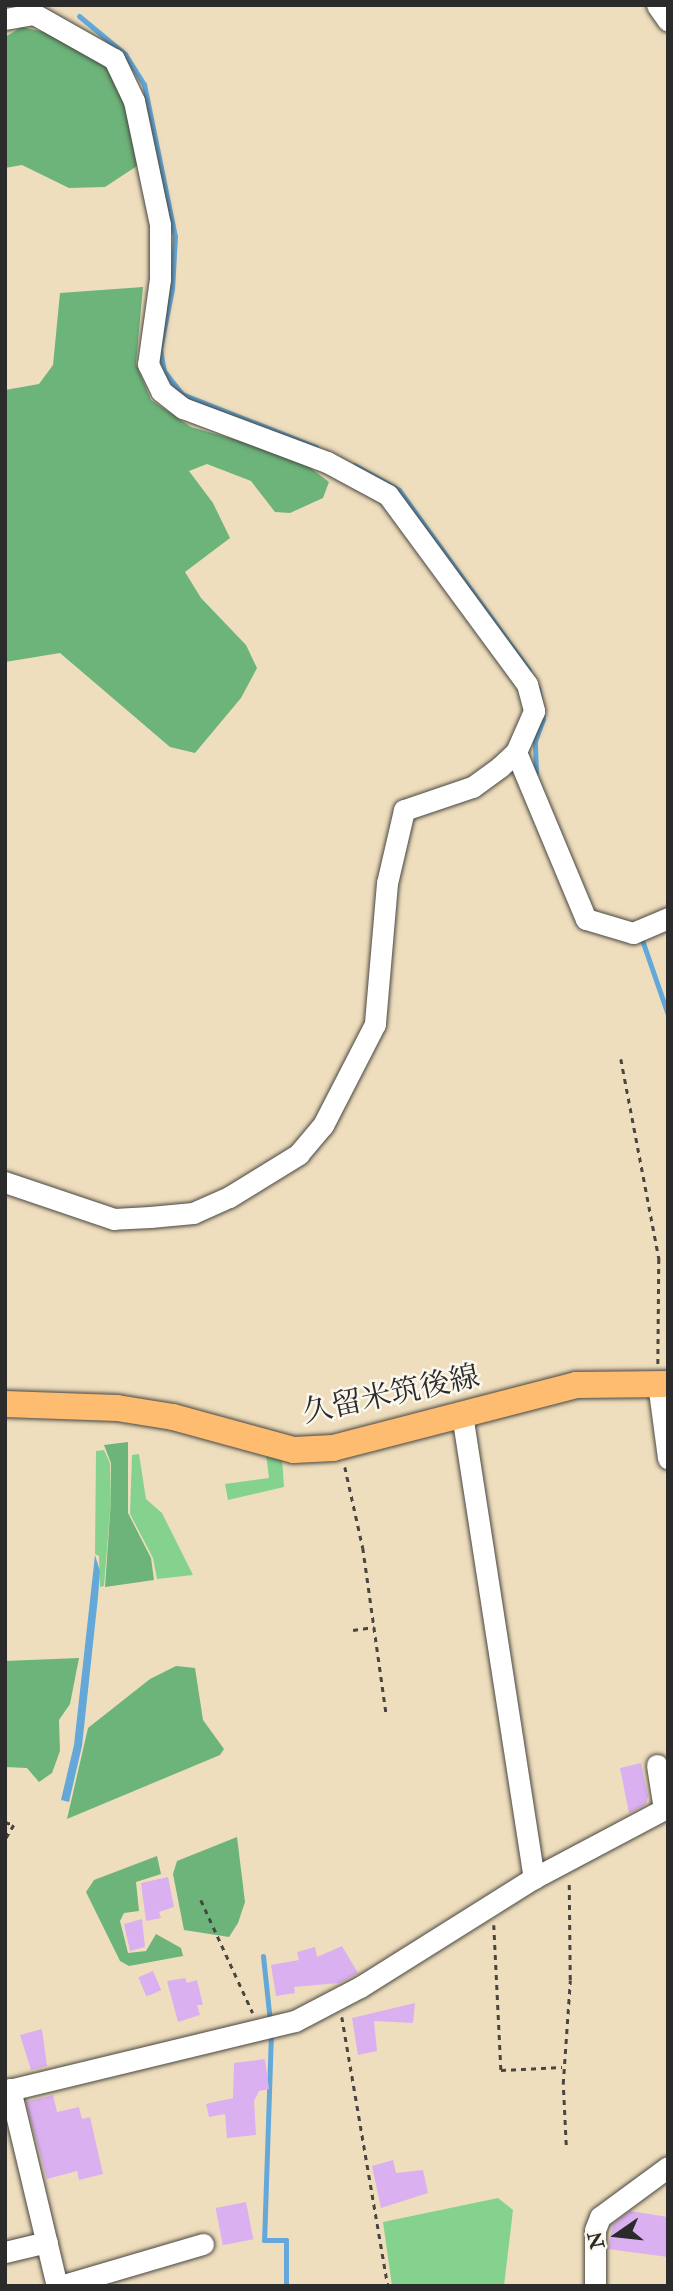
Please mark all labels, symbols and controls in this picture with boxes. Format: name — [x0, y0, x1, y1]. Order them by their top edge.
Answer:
street label: 久留米筑後線 — [299, 1359, 483, 1431]
north arrow — [582, 2200, 652, 2270]
text: N — [583, 2229, 610, 2251]

